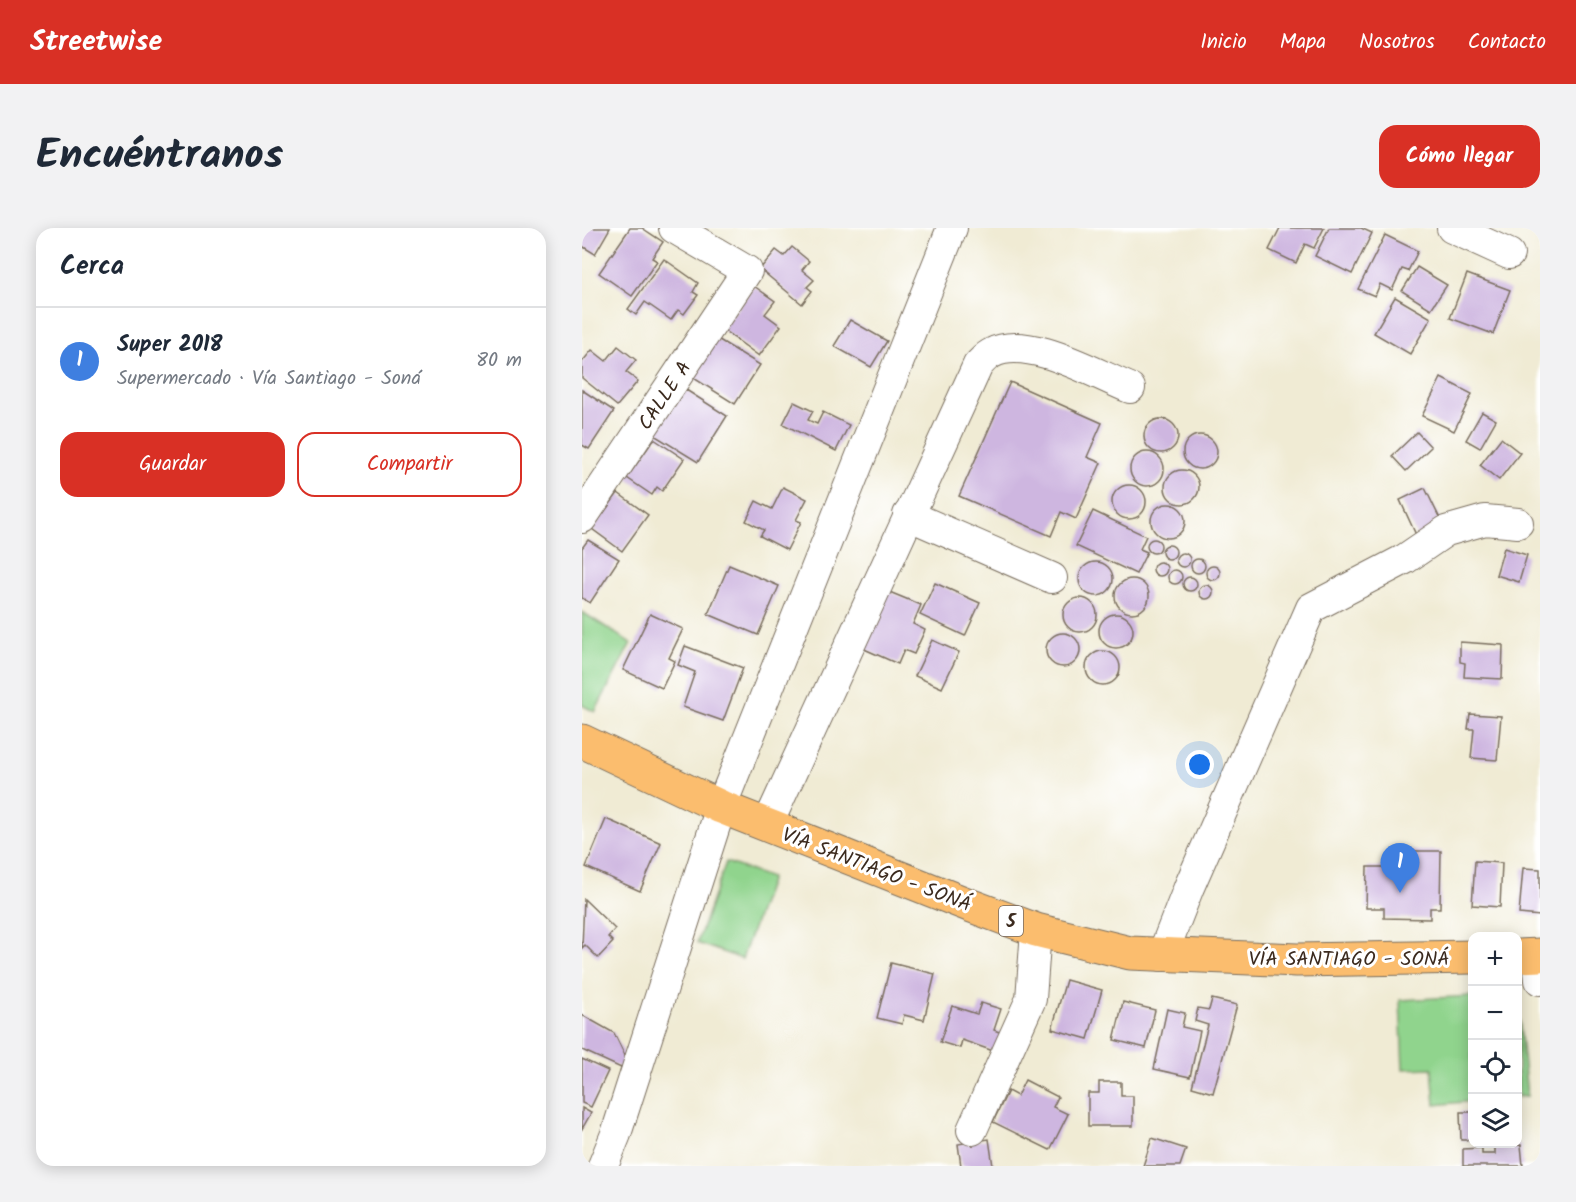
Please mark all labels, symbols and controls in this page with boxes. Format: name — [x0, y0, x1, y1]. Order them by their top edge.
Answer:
text: Streetwise — [30, 20, 162, 65]
text: Inicio — [1200, 26, 1247, 59]
text: Mapa — [1280, 26, 1326, 59]
text: Nosotros — [1359, 26, 1435, 59]
text: Contacto — [1468, 26, 1546, 59]
text: Encuéntranos — [36, 123, 283, 190]
button: Cómo llegar — [1379, 125, 1540, 188]
text: Cerca — [60, 246, 124, 288]
text: Super 2018 — [117, 328, 223, 363]
text: 1 — [76, 345, 83, 377]
text: 80 m — [476, 345, 522, 377]
street label: CALLE A — [631, 355, 701, 437]
text: Supermercado · Vía Santiago - Soná — [117, 363, 421, 395]
button: Guardar — [60, 432, 285, 497]
button: Compartir — [297, 432, 522, 497]
your location — [1185, 750, 1214, 779]
street label: VÍA SANTIAGO - SONÁ — [777, 820, 976, 922]
pin: 1 — [1380, 844, 1420, 893]
road number: 5 — [999, 906, 1023, 936]
map controls — [1468, 932, 1522, 1148]
button: + — [1468, 932, 1522, 986]
street label: VÍA SANTIAGO - SONÁ — [1249, 944, 1449, 976]
button: − — [1468, 986, 1522, 1040]
button: locate — [1468, 1040, 1522, 1094]
button: layers — [1468, 1094, 1522, 1148]

